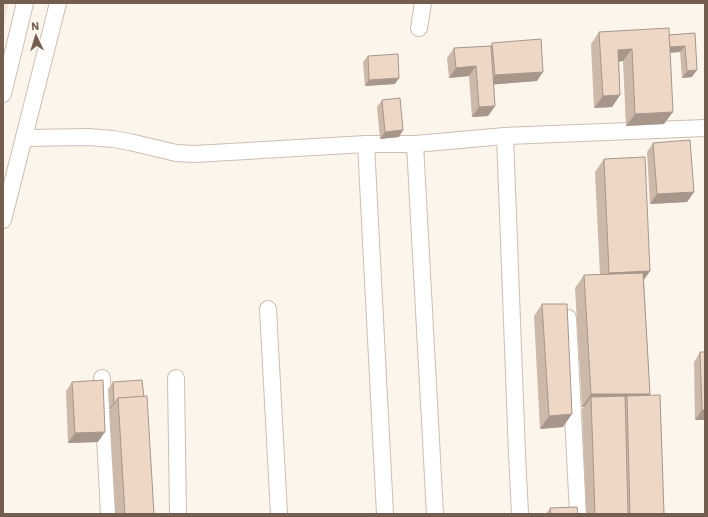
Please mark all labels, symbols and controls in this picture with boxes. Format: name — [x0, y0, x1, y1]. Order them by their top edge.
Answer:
north arrow — [16, 16, 56, 56]
text: N — [31, 19, 40, 33]

